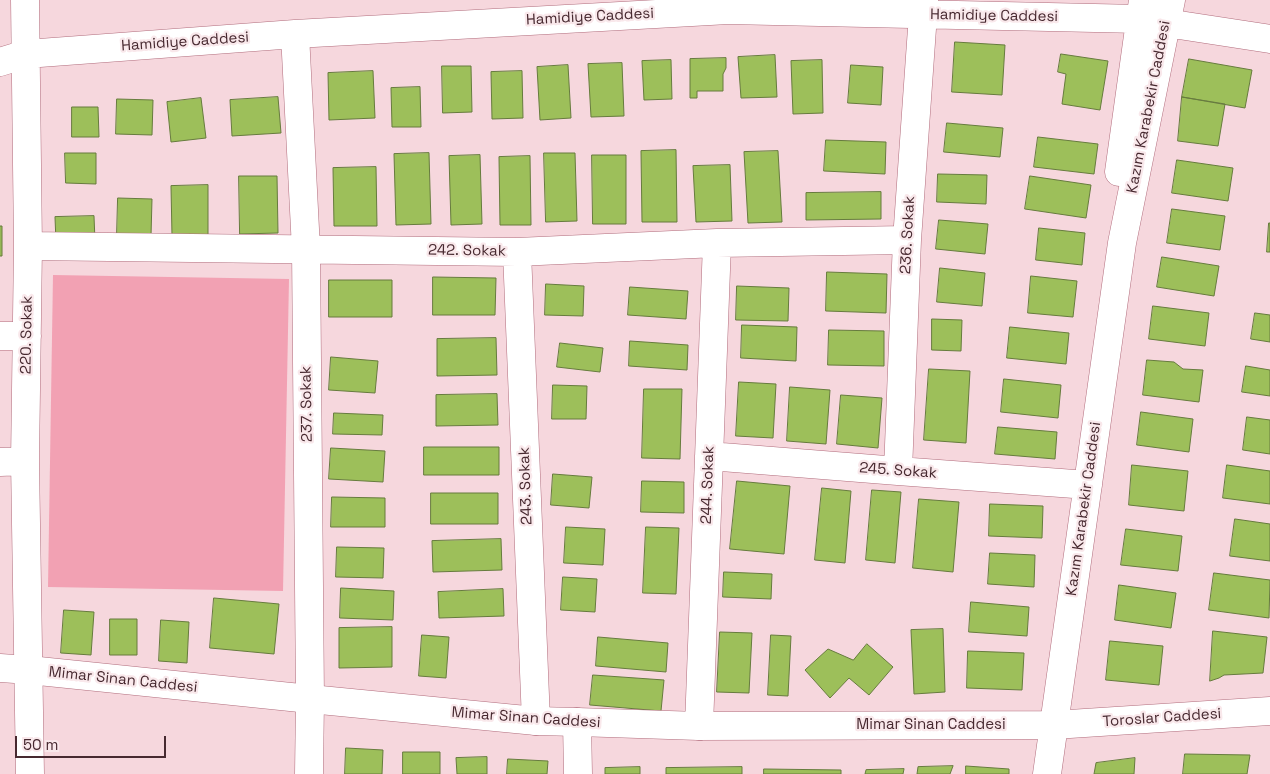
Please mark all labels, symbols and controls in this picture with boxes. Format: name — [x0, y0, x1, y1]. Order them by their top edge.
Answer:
street label: Hamidiye Caddesi — [526, 5, 654, 29]
street label: Hamidiye Caddesi — [930, 6, 1058, 26]
street label: Kazım Karabekir Caddesi — [1123, 19, 1175, 195]
street label: Hamidiye Caddesi — [120, 29, 250, 55]
street label: 236. Sokak — [897, 196, 919, 274]
street label: 242. Sokak — [428, 241, 506, 261]
street label: 220. Sokak — [17, 296, 37, 374]
street label: 237. Sokak — [297, 366, 317, 442]
street label: Kazım Karabekir Caddesi — [1063, 421, 1105, 597]
street label: 244. Sokak — [698, 446, 718, 524]
street label: 243. Sokak — [516, 447, 536, 525]
street label: 245. Sokak — [859, 459, 937, 483]
street label: Mimar Sinan Caddesi — [48, 663, 198, 697]
street label: Mimar Sinan Caddesi — [451, 704, 601, 732]
street label: Toroslar Caddesi — [1102, 705, 1222, 731]
street label: Mimar Sinan Caddesi — [856, 716, 1006, 734]
scale bar — [18, 726, 169, 758]
text: 50 m — [23, 735, 58, 754]

